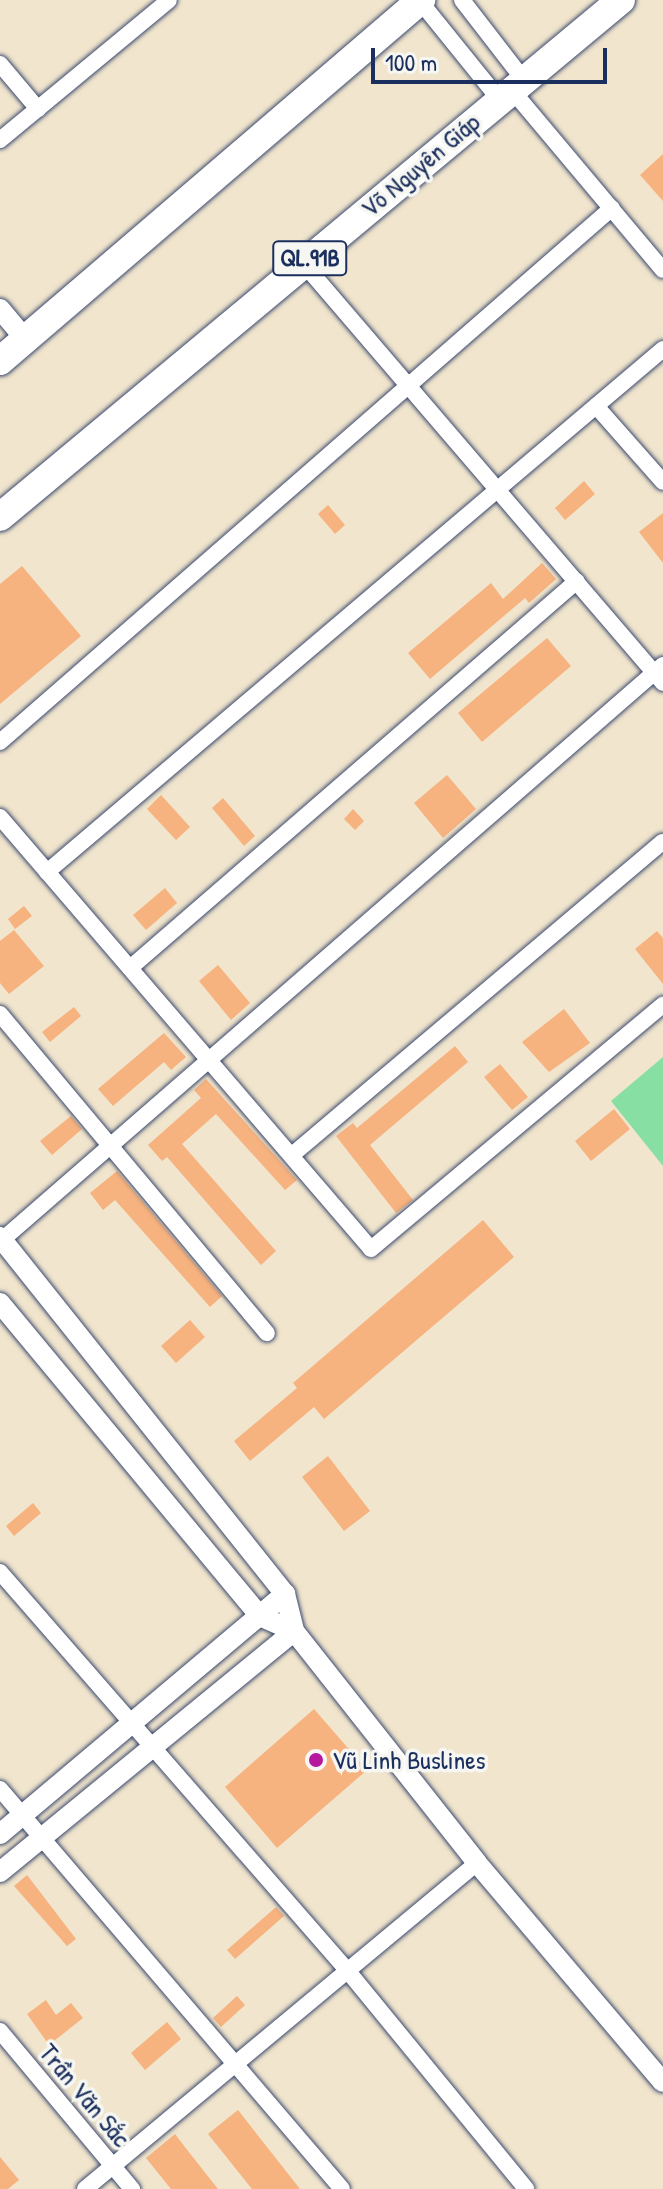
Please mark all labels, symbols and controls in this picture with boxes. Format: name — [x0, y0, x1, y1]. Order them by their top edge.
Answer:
scale bar — [375, 32, 611, 82]
text: 100 m — [385, 46, 437, 78]
street label: Võ Nguyên Giáp — [354, 106, 486, 224]
road number: QL.91B — [272, 238, 348, 278]
place label: Vũ Linh Buslines — [332, 1744, 486, 1776]
marker: Vũ Linh Buslines — [307, 1751, 325, 1769]
street label: Trần Văn Sắc — [33, 2037, 137, 2153]

